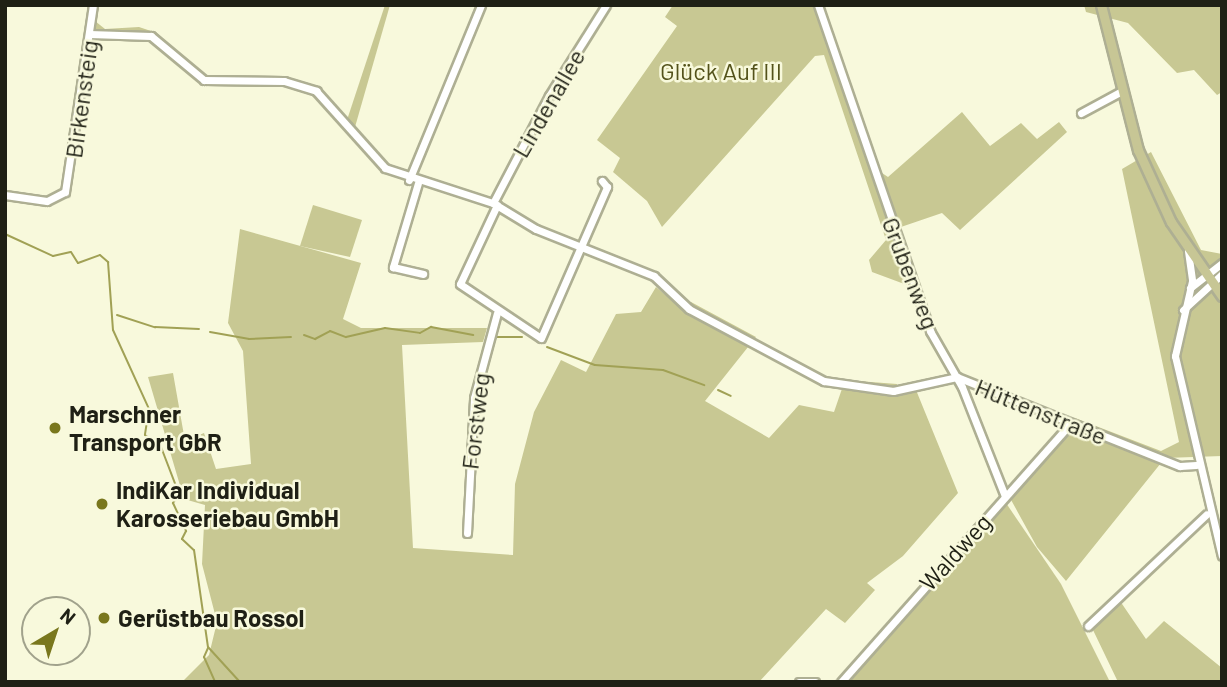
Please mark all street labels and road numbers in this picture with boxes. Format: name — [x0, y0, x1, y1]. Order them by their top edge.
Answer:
street label: Birkensteig — [58, 38, 104, 160]
street label: Lindenallee — [505, 44, 591, 162]
street label: Grubenweg — [877, 213, 945, 333]
street label: Forstweg — [455, 371, 495, 471]
street label: Hüttenstraße — [971, 372, 1111, 450]
street label: Waldweg — [913, 508, 997, 596]

